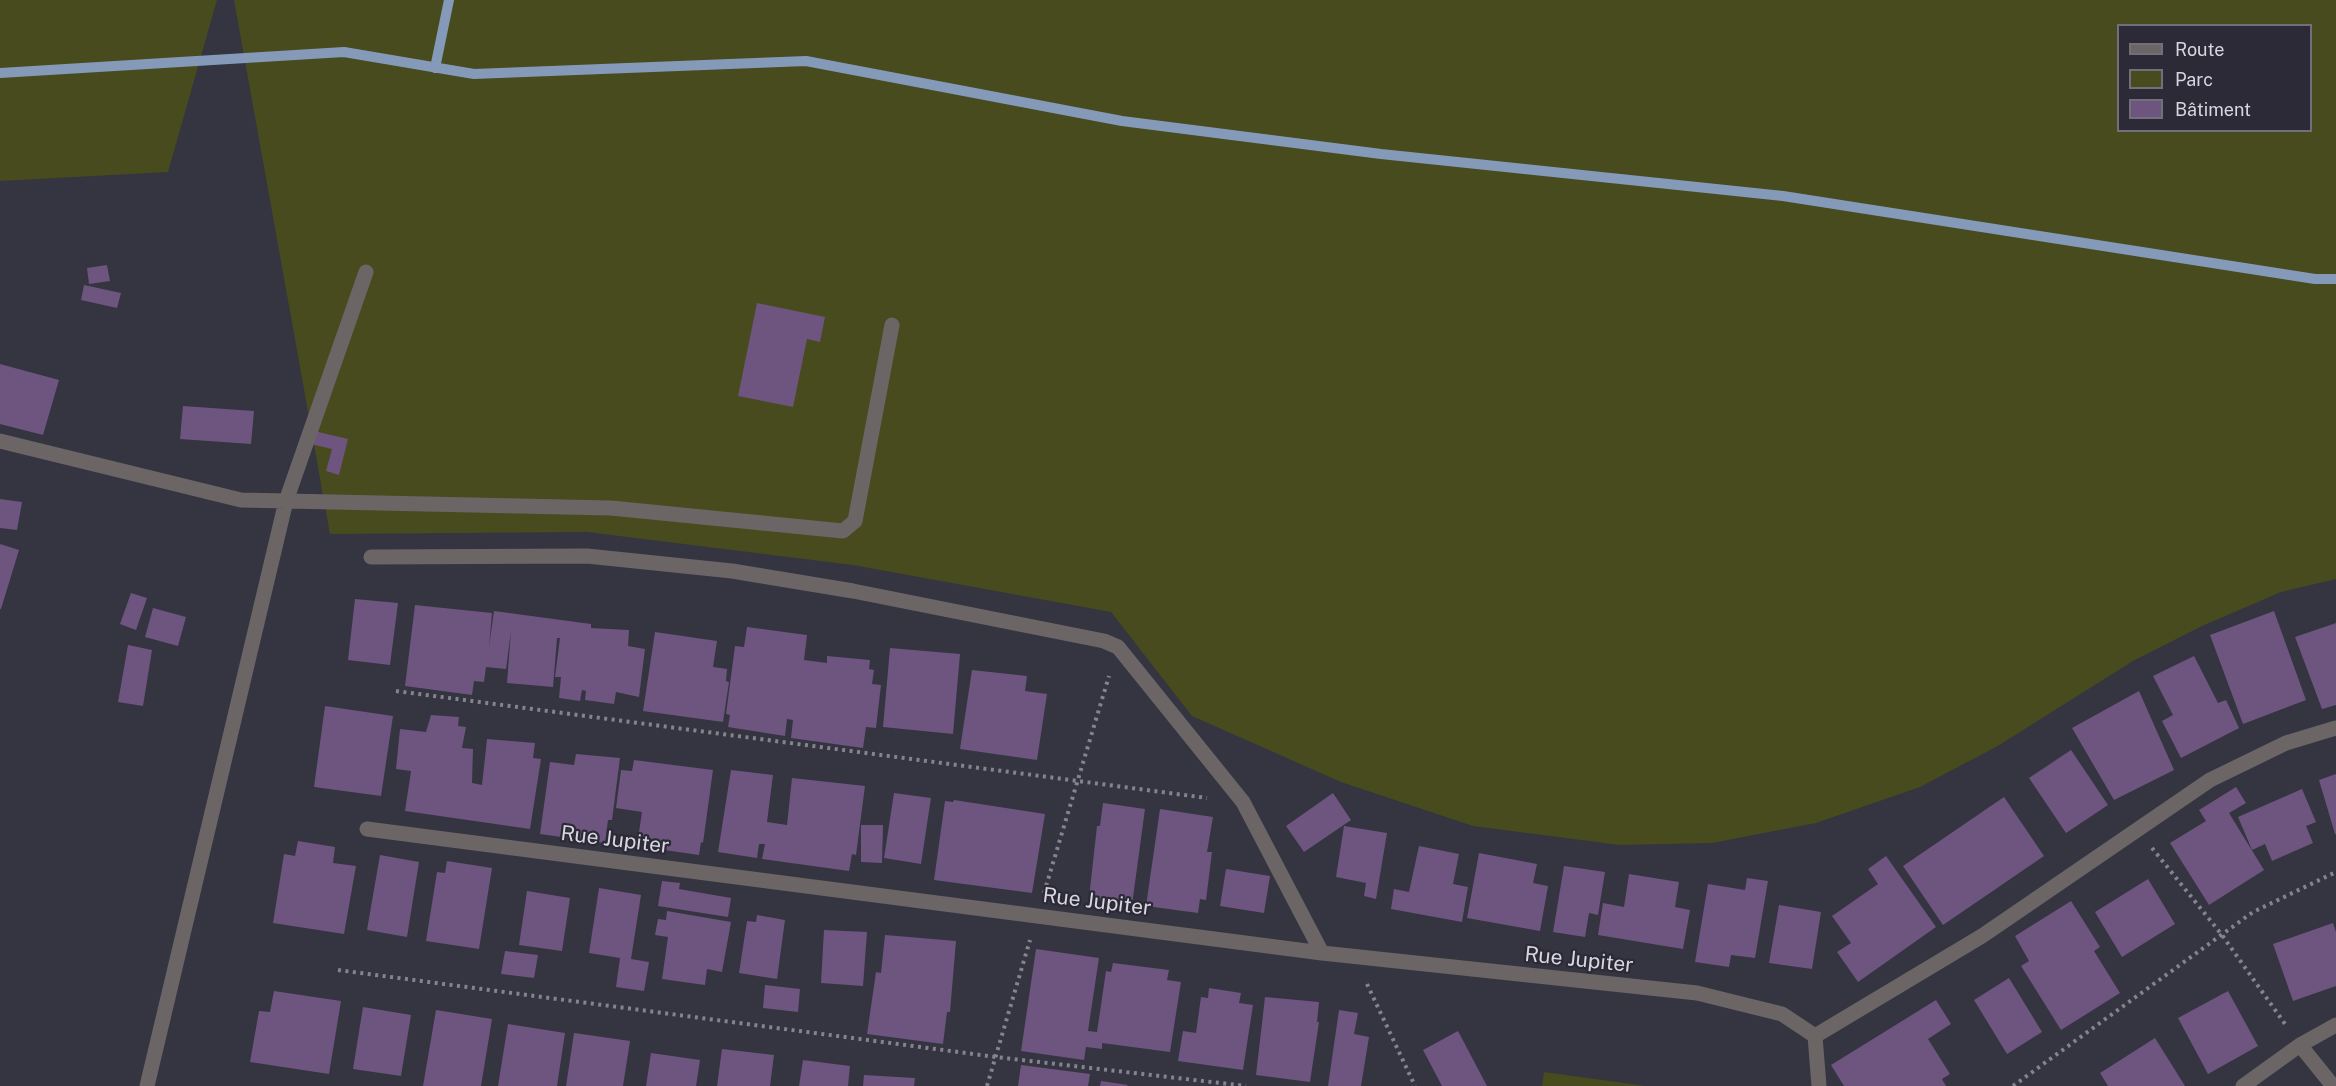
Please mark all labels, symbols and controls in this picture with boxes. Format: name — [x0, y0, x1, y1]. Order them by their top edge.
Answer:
legend — [2117, 24, 2312, 132]
text: Route — [2175, 39, 2224, 60]
text: Parc — [2175, 69, 2213, 90]
text: Bâtiment — [2175, 99, 2251, 120]
street label: Rue Jupiter — [559, 821, 671, 859]
street label: Rue Jupiter — [1041, 883, 1153, 921]
street label: Rue Jupiter — [1523, 942, 1635, 978]

